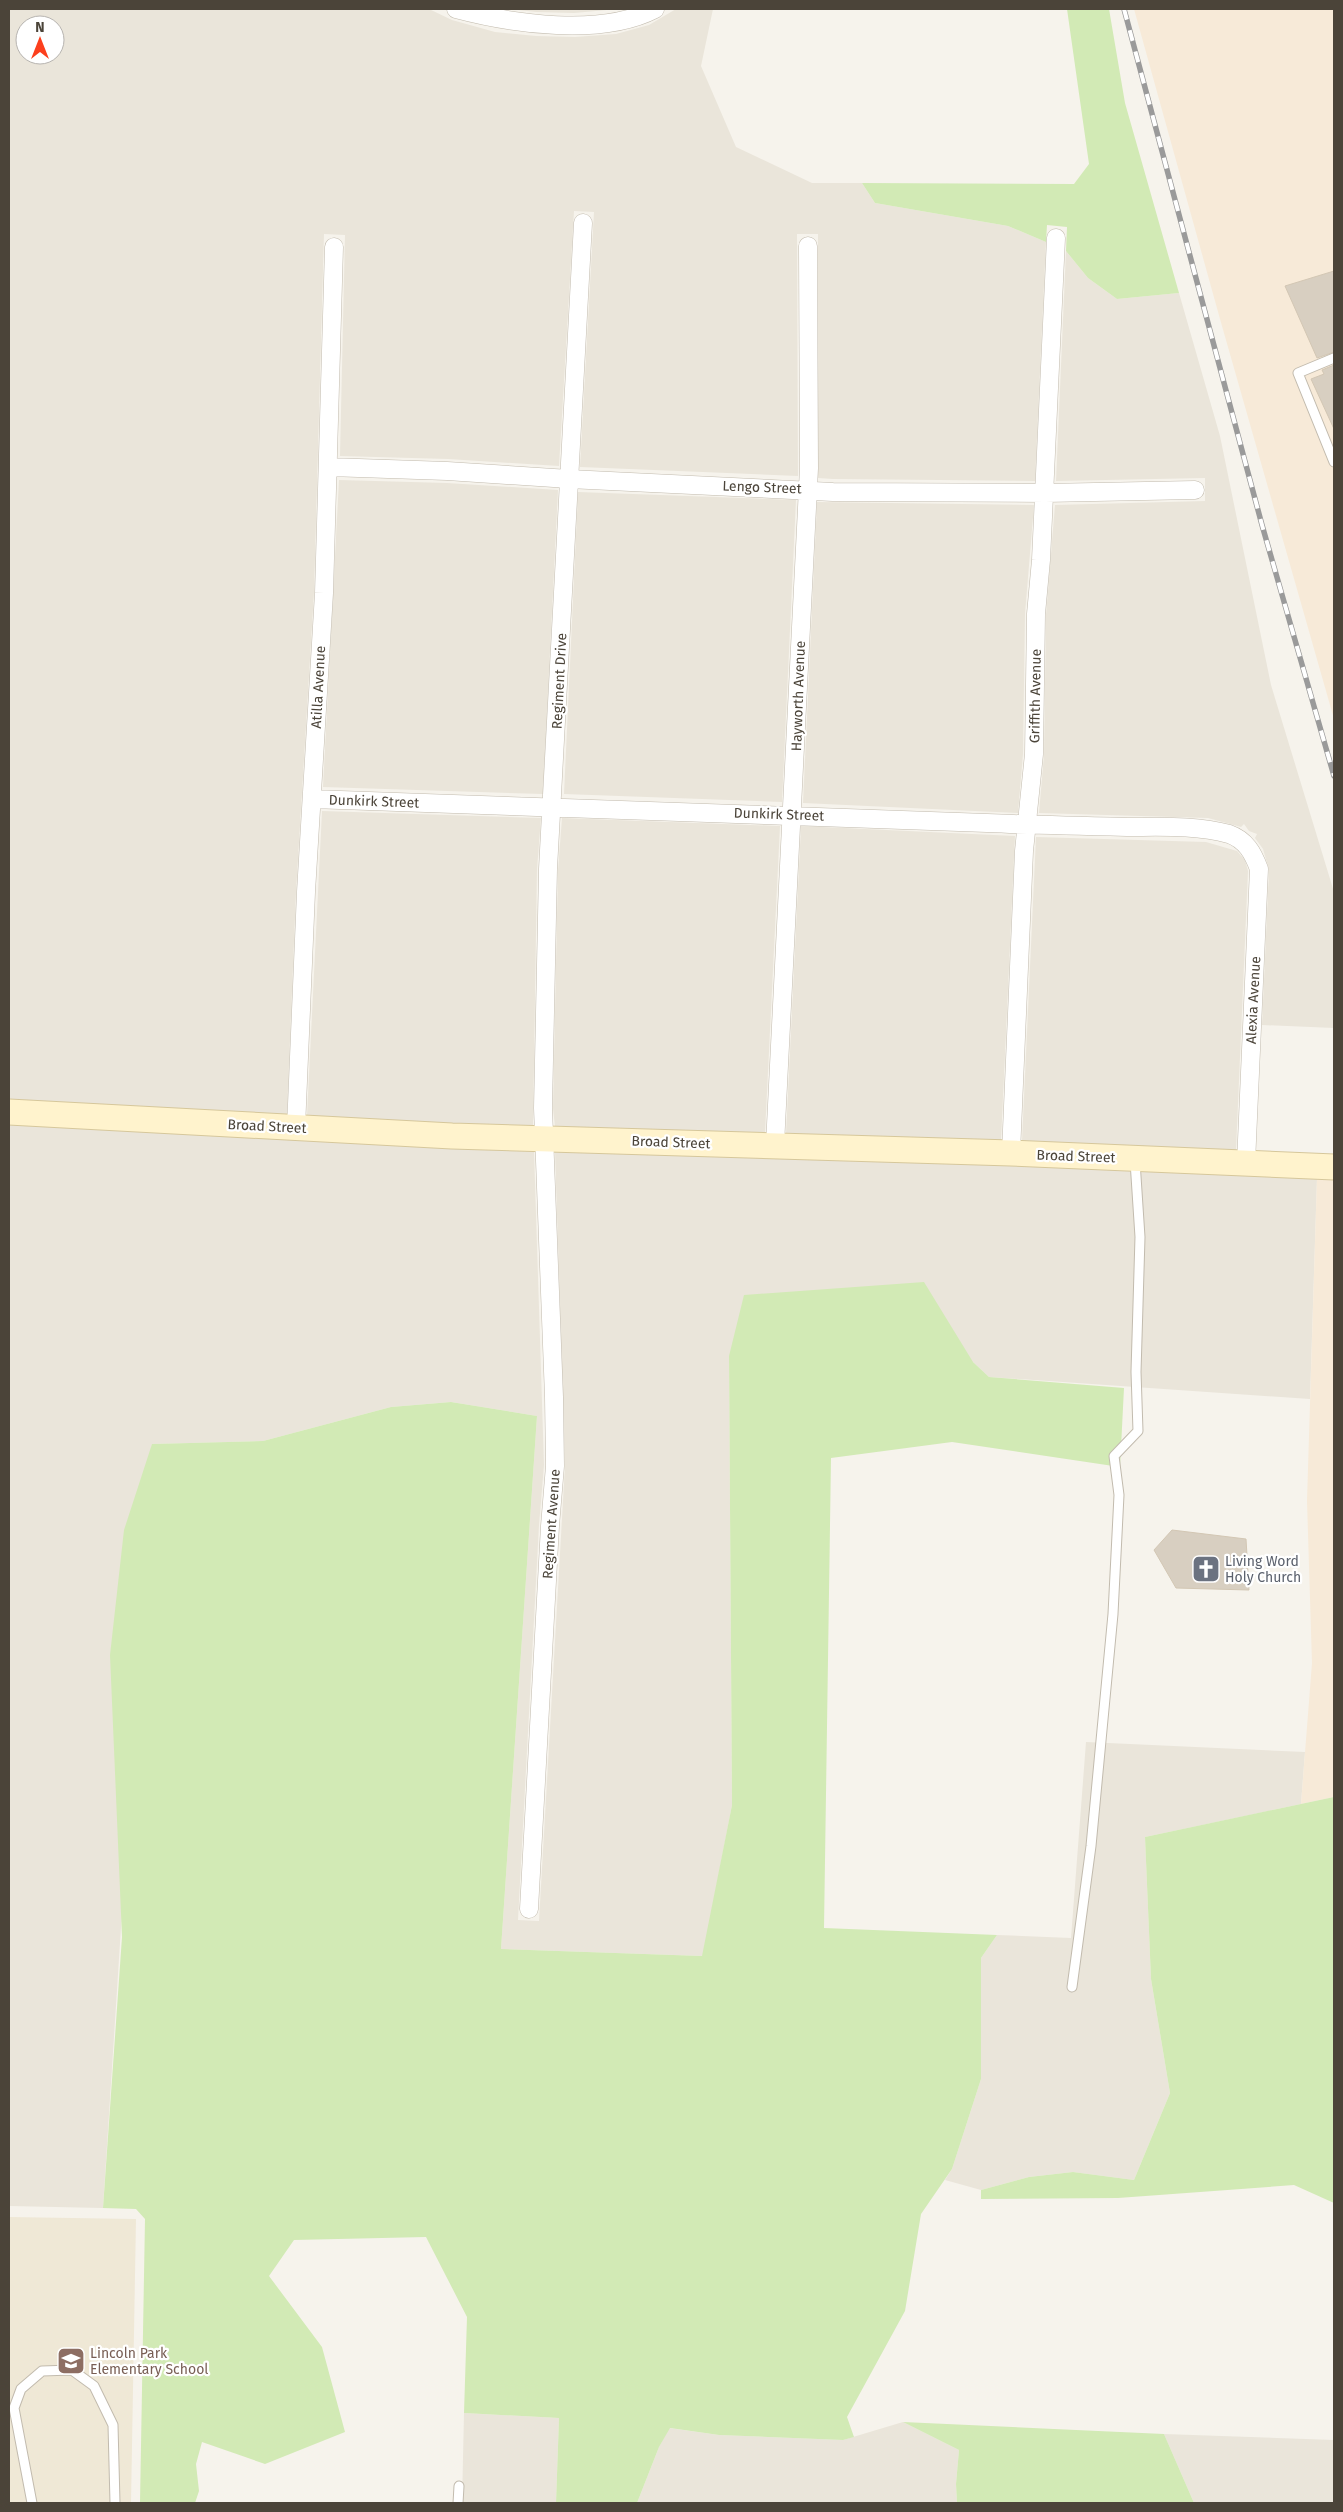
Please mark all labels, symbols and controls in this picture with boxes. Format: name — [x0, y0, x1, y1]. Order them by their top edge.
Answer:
north arrow — [15, 15, 65, 65]
text: N — [35, 19, 45, 36]
street label: Lengo Street — [722, 478, 803, 497]
street label: Regiment Drive — [548, 632, 571, 730]
street label: Hayworth Avenue — [788, 640, 809, 752]
street label: Atilla Avenue — [308, 645, 329, 729]
street label: Griffith Avenue — [1026, 649, 1045, 743]
street label: Dunkirk Street — [328, 791, 421, 812]
street label: Dunkirk Street — [733, 804, 826, 825]
street label: Alexia Avenue — [1243, 956, 1264, 1044]
street label: Broad Street — [227, 1116, 308, 1137]
street label: Broad Street — [631, 1133, 712, 1152]
street label: Broad Street — [1036, 1147, 1117, 1166]
street label: Regiment Avenue — [539, 1468, 564, 1580]
place label: Living Word Holy Church — [1225, 1553, 1301, 1586]
church icon: Living Word Holy Church — [1191, 1554, 1221, 1584]
place label: Lincoln Park Elementary School — [90, 2345, 208, 2378]
school or university icon: Lincoln Park Elementary School — [56, 2346, 86, 2376]

